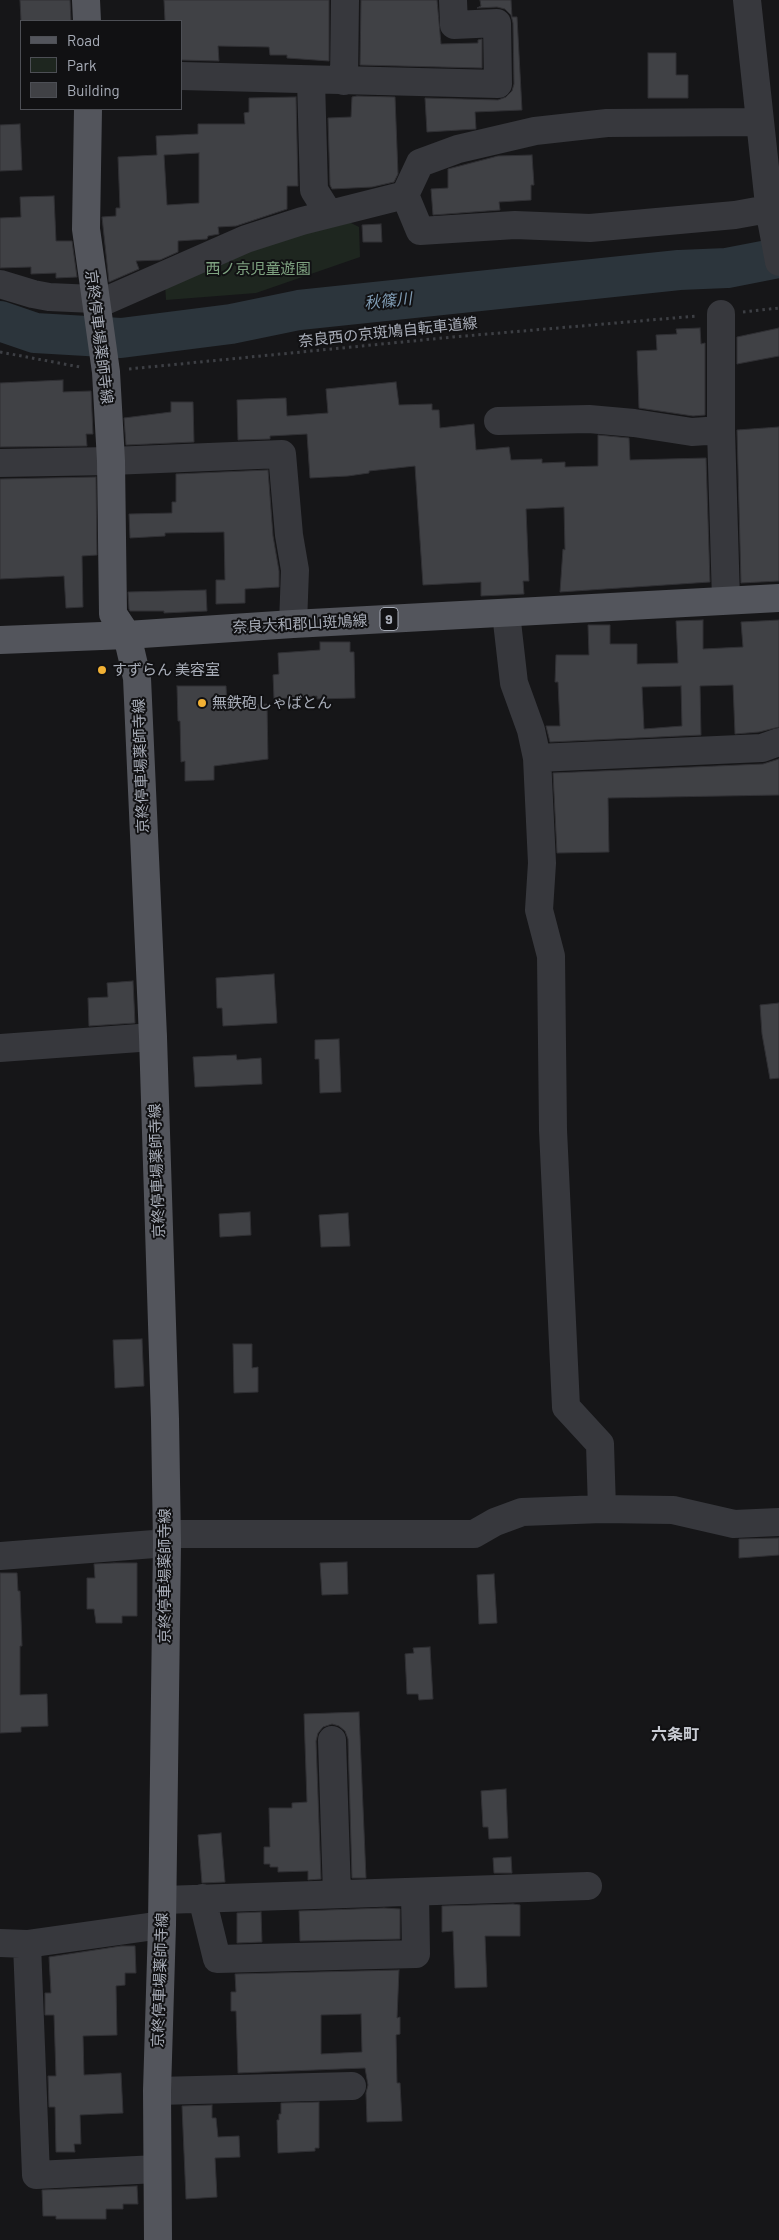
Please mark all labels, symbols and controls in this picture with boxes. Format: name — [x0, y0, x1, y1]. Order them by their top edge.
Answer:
legend — [20, 20, 182, 110]
text: Road — [67, 31, 100, 49]
text: Park — [67, 56, 96, 74]
text: Building — [67, 81, 120, 99]
park label: 西ノ京児童遊園 — [206, 260, 310, 278]
street label: 京終停車場薬師寺線 — [82, 269, 116, 405]
water label: 秋篠川 — [363, 289, 413, 313]
street label: 奈良西の京斑鳩自転車道線 — [298, 314, 478, 350]
road number: 9 — [380, 608, 398, 630]
street label: 奈良大和郡山斑鳩線 — [232, 611, 368, 637]
place label: すずらん 美容室 — [112, 661, 220, 679]
marker: すずらん 美容室 — [96, 664, 108, 676]
place label: 無鉄砲しゃばとん — [212, 694, 332, 712]
marker: 無鉄砲しゃばとん — [196, 697, 208, 709]
street label: 京終停車場薬師寺線 — [130, 698, 152, 834]
street label: 京終停車場薬師寺線 — [146, 1103, 168, 1239]
street label: 京終停車場薬師寺線 — [156, 1509, 174, 1643]
district label: 六条町 — [651, 1725, 699, 1745]
street label: 京終停車場薬師寺線 — [149, 1912, 171, 2048]

